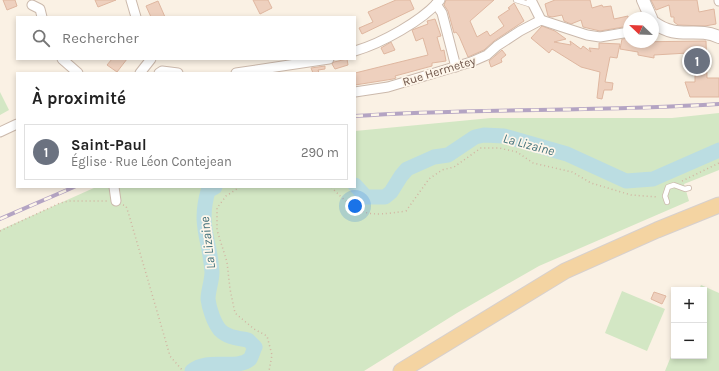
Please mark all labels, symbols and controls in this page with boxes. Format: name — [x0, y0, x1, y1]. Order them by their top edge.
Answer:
north arrow — [623, 12, 659, 48]
search box — [16, 16, 356, 60]
icon: search — [30, 27, 52, 49]
text: Rechercher — [62, 29, 139, 47]
pin: 1 — [684, 46, 710, 76]
street label: Rue Hermetey — [401, 53, 478, 89]
text: À proximité — [32, 88, 126, 108]
water label: La Lizaine — [502, 130, 556, 159]
text: Saint-Paul — [71, 136, 147, 154]
text: 1 — [44, 145, 48, 160]
text: 290 m — [301, 145, 339, 160]
text: Église · Rue Léon Contejean — [71, 154, 232, 169]
your location — [345, 196, 365, 216]
water label: La Lizaine — [197, 216, 218, 270]
map controls — [671, 287, 707, 359]
button: + — [671, 287, 707, 323]
button: − — [671, 323, 707, 359]

